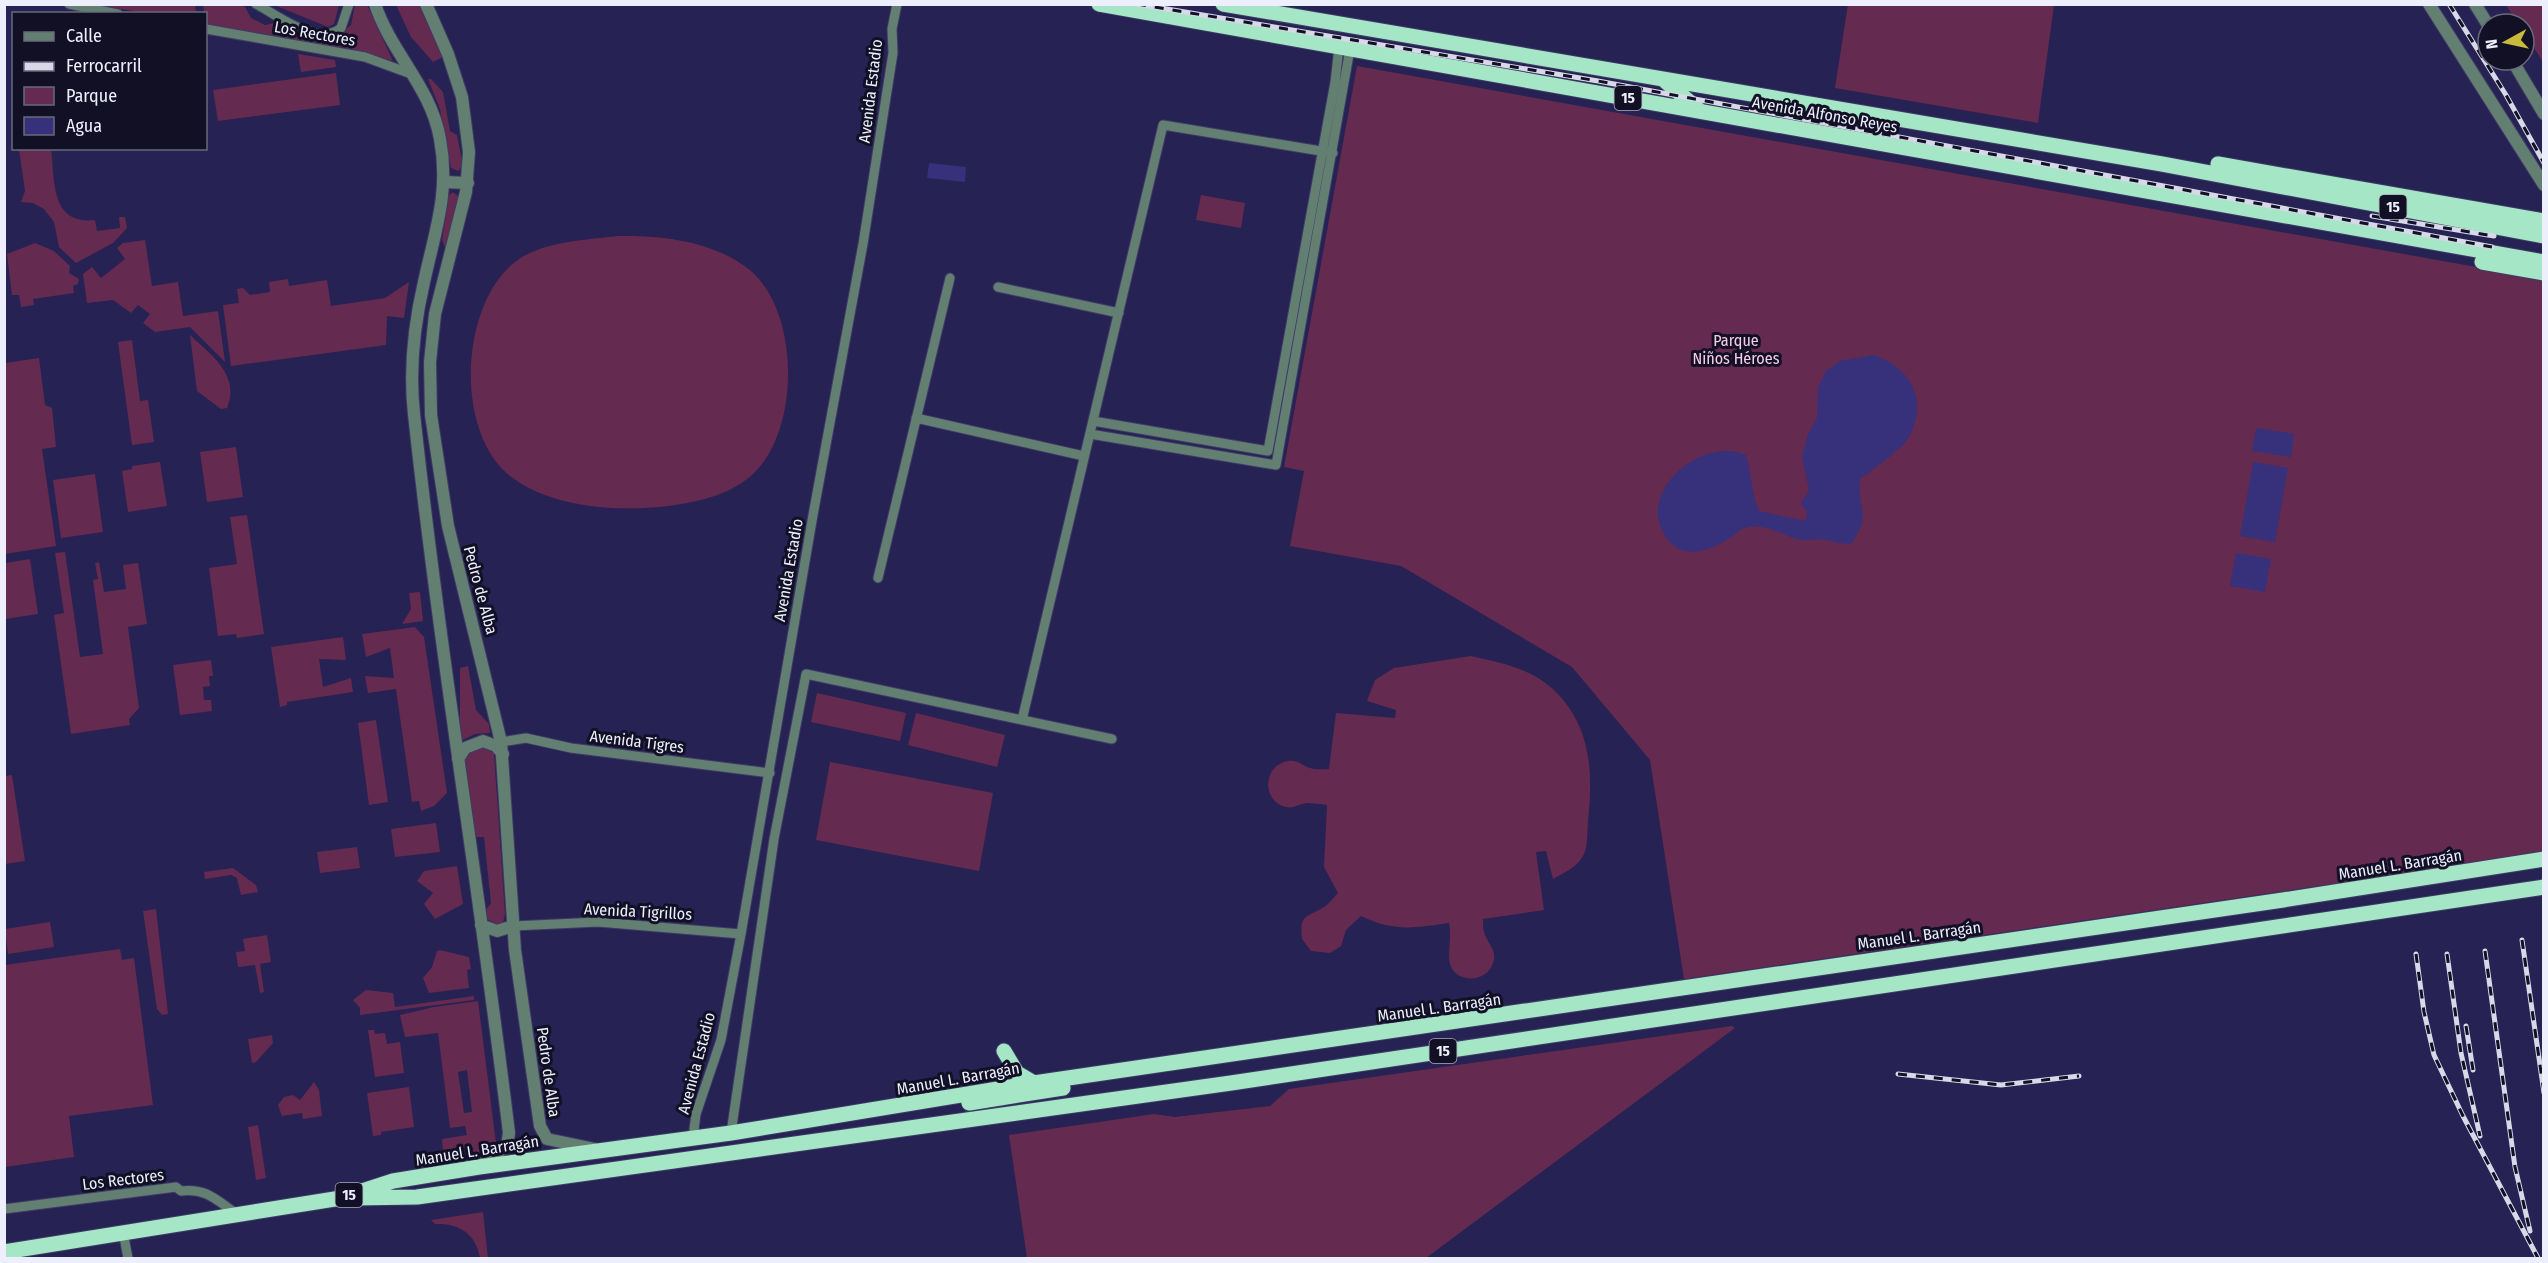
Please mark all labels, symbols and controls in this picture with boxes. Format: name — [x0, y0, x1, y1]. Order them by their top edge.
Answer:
legend — [12, 12, 207, 150]
north arrow — [2476, 12, 2536, 72]
street label: Los Rectores — [273, 17, 357, 50]
text: Calle — [66, 25, 102, 47]
street label: Avenida Estadio — [855, 38, 886, 144]
text: N — [2482, 38, 2502, 50]
text: Ferrocarril — [66, 55, 142, 77]
text: Parque — [66, 85, 117, 107]
road number: 15 — [1614, 86, 1642, 110]
street label: Avenida Alfonso Reyes — [1751, 92, 1899, 137]
text: Agua — [66, 115, 102, 137]
road number: 15 — [2380, 195, 2406, 219]
park label: Parque Niños Héroes — [1692, 331, 1780, 368]
street label: Avenida Estadio — [770, 517, 807, 623]
street label: Pedro de Alba — [460, 544, 501, 637]
street label: Avenida Tigres — [589, 726, 685, 757]
street label: Manuel L. Barragán — [2337, 845, 2463, 884]
street label: Avenida Tigrillos — [583, 899, 693, 924]
street label: Manuel L. Barragán — [1856, 917, 1982, 954]
street label: Manuel L. Barragán — [1376, 989, 1502, 1026]
street label: Avenida Estadio — [674, 1010, 719, 1116]
street label: Pedro de Alba — [533, 1026, 564, 1118]
road number: 15 — [1430, 1039, 1456, 1063]
street label: Manuel L. Barragán — [895, 1058, 1021, 1099]
street label: Manuel L. Barragán — [414, 1131, 540, 1170]
street label: Los Rectores — [81, 1165, 165, 1194]
road number: 15 — [336, 1183, 362, 1207]

